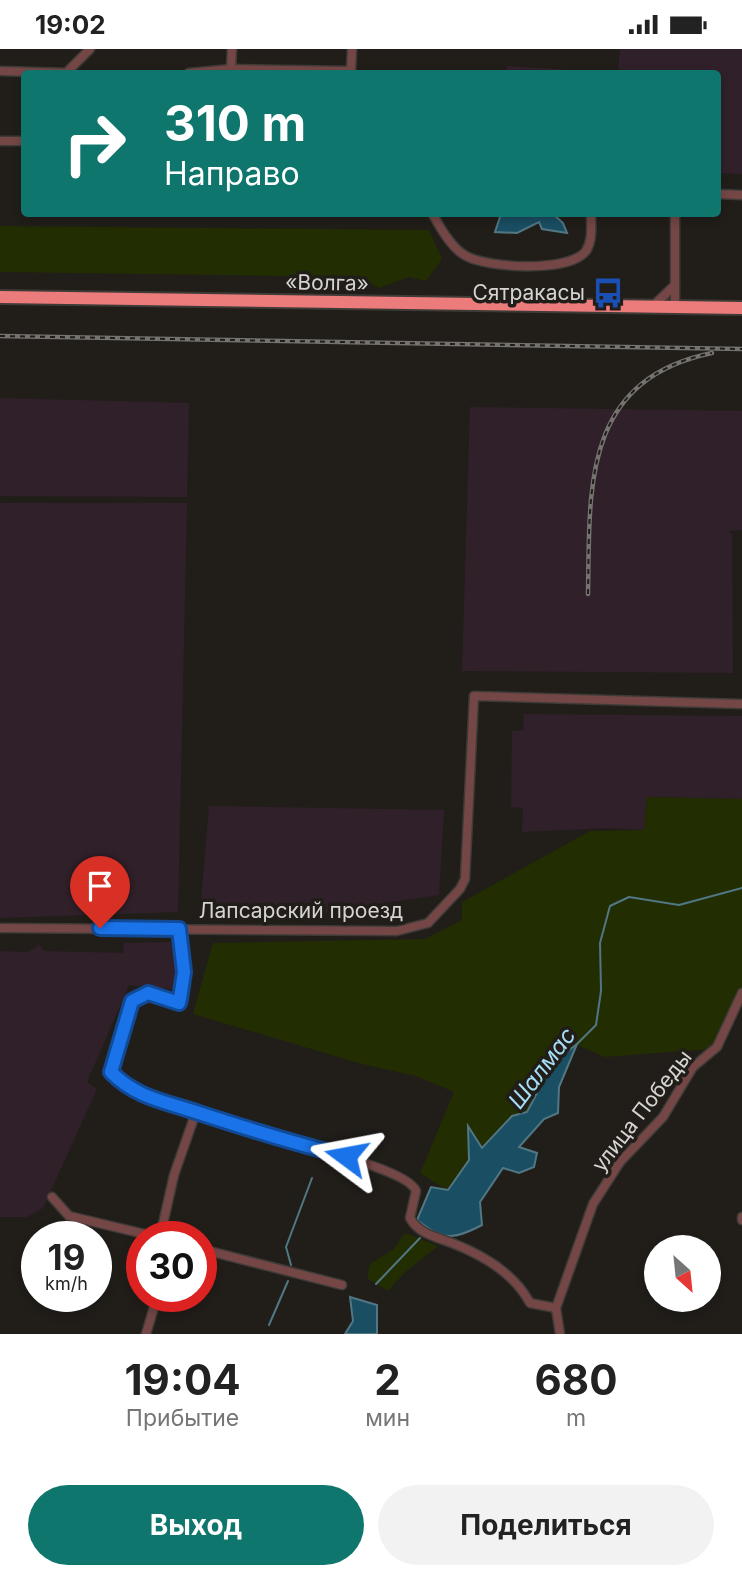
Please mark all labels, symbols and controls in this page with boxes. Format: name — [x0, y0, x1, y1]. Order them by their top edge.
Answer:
text: 19:02 — [35, 9, 106, 40]
text: 310 m — [164, 94, 306, 153]
icon: right — [49, 98, 140, 189]
text: Направо — [164, 154, 300, 193]
street label: «Волга» — [285, 269, 369, 296]
bus stop icon: Сятракасы — [591, 276, 625, 310]
place label: Сятракасы — [472, 280, 585, 305]
pin — [70, 856, 130, 928]
icon: arrive — [81, 867, 119, 905]
street label: Лапсарский проезд — [199, 898, 403, 923]
water label: Шалмас — [502, 1022, 582, 1114]
street label: улица Победы — [586, 1045, 697, 1176]
position arrow — [309, 1119, 383, 1193]
speed limit sign: 30 — [126, 1221, 217, 1312]
north arrow — [644, 1235, 721, 1313]
map controls — [644, 1235, 721, 1312]
text: 19 — [48, 1236, 85, 1278]
text: km/h — [45, 1273, 88, 1294]
text: 19:04 — [125, 1354, 241, 1405]
text: 2 — [374, 1354, 401, 1405]
text: 680 — [535, 1354, 618, 1405]
text: Прибытие — [126, 1404, 239, 1432]
text: мин — [365, 1404, 410, 1432]
text: m — [566, 1404, 586, 1432]
button: Выход — [28, 1485, 364, 1565]
button: Поделиться — [378, 1485, 714, 1565]

